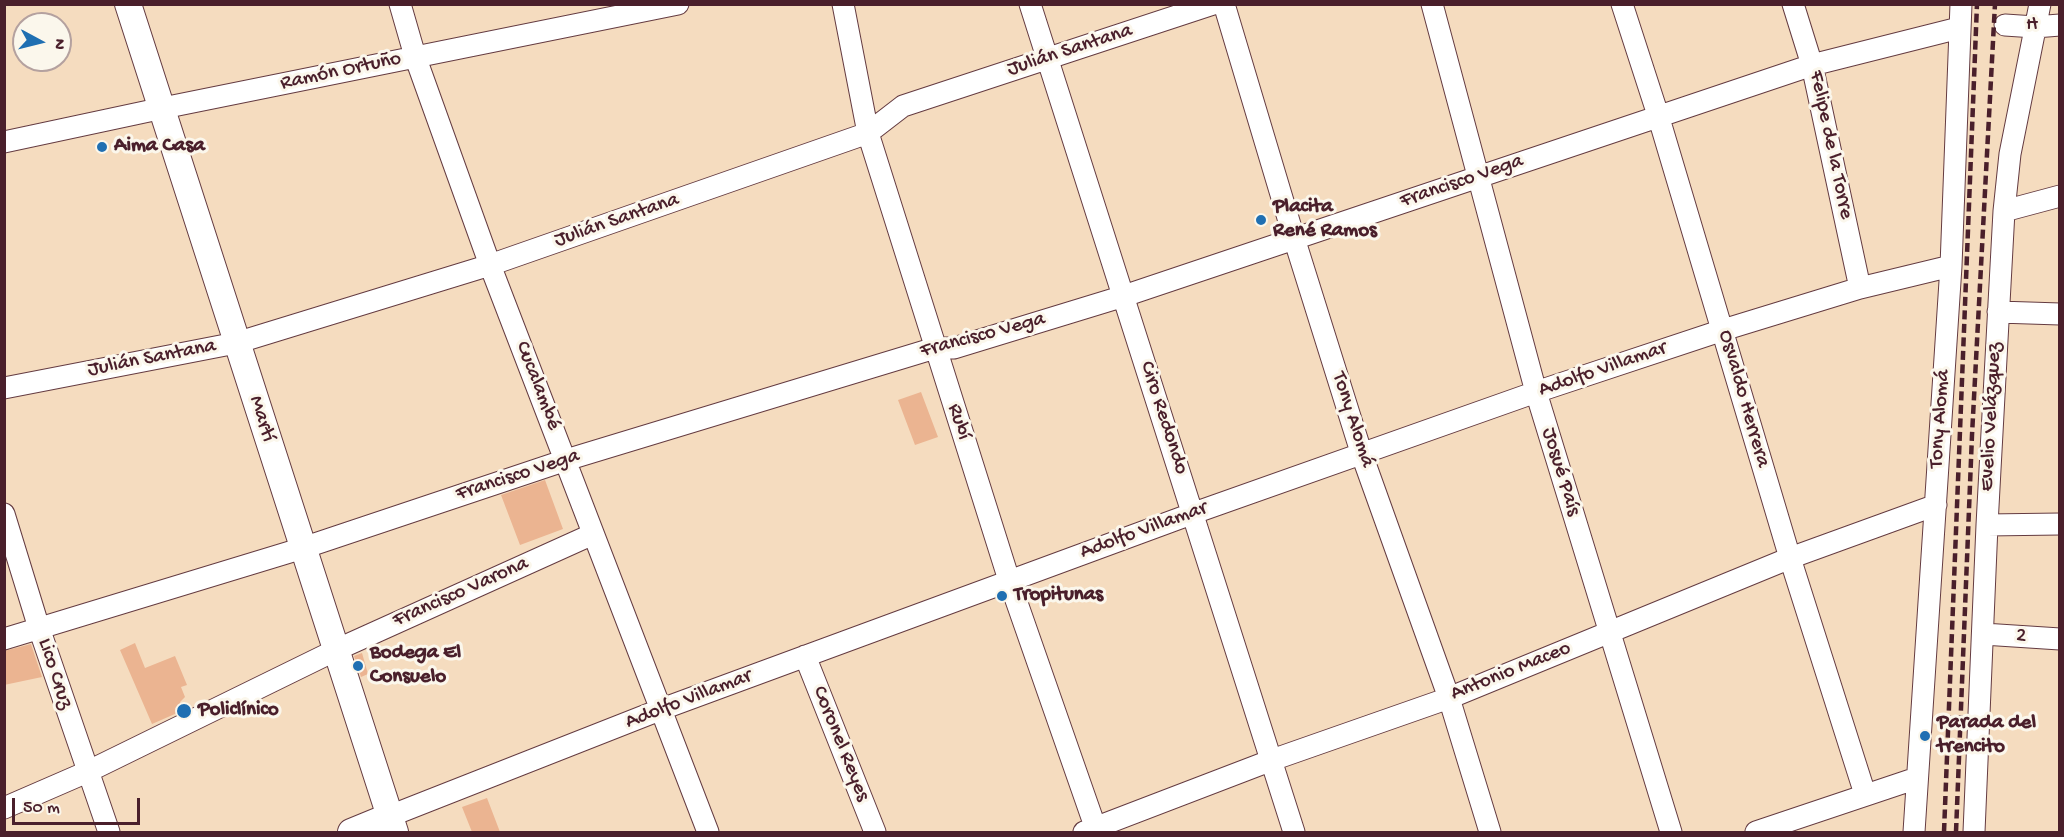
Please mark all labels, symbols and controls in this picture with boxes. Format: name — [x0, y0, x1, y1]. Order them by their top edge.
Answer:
north arrow — [12, 12, 72, 72]
street label: H — [2026, 13, 2038, 39]
street label: Julián Santana — [1004, 19, 1136, 83]
text: N — [48, 38, 68, 50]
street label: Ramón Ortuño — [278, 47, 404, 97]
street label: Felipe de la Torre — [1802, 69, 1858, 221]
place label: Aima Casa — [114, 134, 205, 160]
marker: Aima Casa — [95, 140, 109, 154]
street label: Francisco Vega — [1397, 149, 1527, 215]
street label: Julián Santana — [551, 188, 683, 254]
place label: Placita René Ramos — [1273, 195, 1377, 245]
marker: Placita René Ramos — [1254, 213, 1268, 227]
street label: Francisco Vega — [918, 307, 1048, 365]
street label: Osvaldo Herrera — [1711, 327, 1775, 471]
street label: Julián Santana — [86, 334, 218, 384]
street label: Adolfo Villamar — [1536, 336, 1670, 404]
street label: Cucalambé — [509, 338, 565, 434]
street label: Evelio Velázquez — [1976, 342, 2008, 492]
street label: Ciro Redondo — [1133, 358, 1193, 478]
street label: Tony Alomá — [1325, 369, 1379, 471]
street label: Tony Alomá — [1925, 369, 1957, 469]
street label: Martí — [242, 393, 280, 445]
street label: Rubí — [940, 401, 976, 443]
street label: Josué País — [1535, 425, 1585, 519]
street label: Francisco Vega — [453, 444, 583, 508]
street label: Adolfo Villamar — [1077, 496, 1211, 566]
street label: Francisco Varona — [389, 552, 533, 634]
place label: Tropitunas — [1014, 583, 1103, 609]
marker: Tropitunas — [995, 589, 1009, 603]
street label: 2 — [2015, 624, 2027, 650]
street label: Lico Cruz — [31, 635, 77, 713]
street label: Antonio Maceo — [1447, 636, 1575, 708]
place label: Bodega El Consuelo — [370, 641, 461, 691]
marker: Bodega El Consuelo — [351, 659, 365, 673]
street label: Adolfo Villamar — [622, 664, 756, 736]
street label: Coronel Reyes — [806, 683, 874, 805]
place label: Policlínico — [198, 698, 279, 724]
marker: Policlínico — [175, 702, 193, 720]
place label: Parada del trencito — [1937, 711, 2036, 761]
marker: Parada del trencito — [1918, 729, 1932, 743]
scale bar — [15, 786, 142, 824]
text: 50 m — [23, 798, 60, 819]

